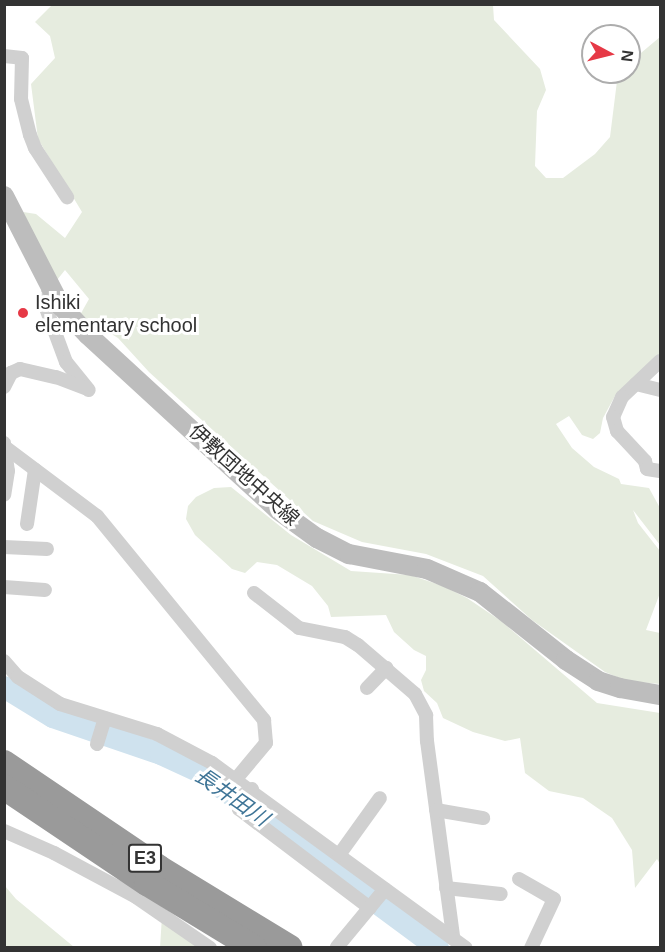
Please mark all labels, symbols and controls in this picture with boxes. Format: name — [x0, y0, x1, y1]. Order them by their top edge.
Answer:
north arrow — [581, 24, 641, 84]
text: N — [618, 49, 637, 63]
place label: Ishiki elementary school — [35, 290, 197, 337]
marker: Ishiki elementary school — [16, 306, 30, 320]
street label: 伊敷団地中央線 — [184, 419, 304, 531]
water label: 長井田川 — [190, 763, 274, 831]
road number: E3 — [127, 843, 163, 873]

